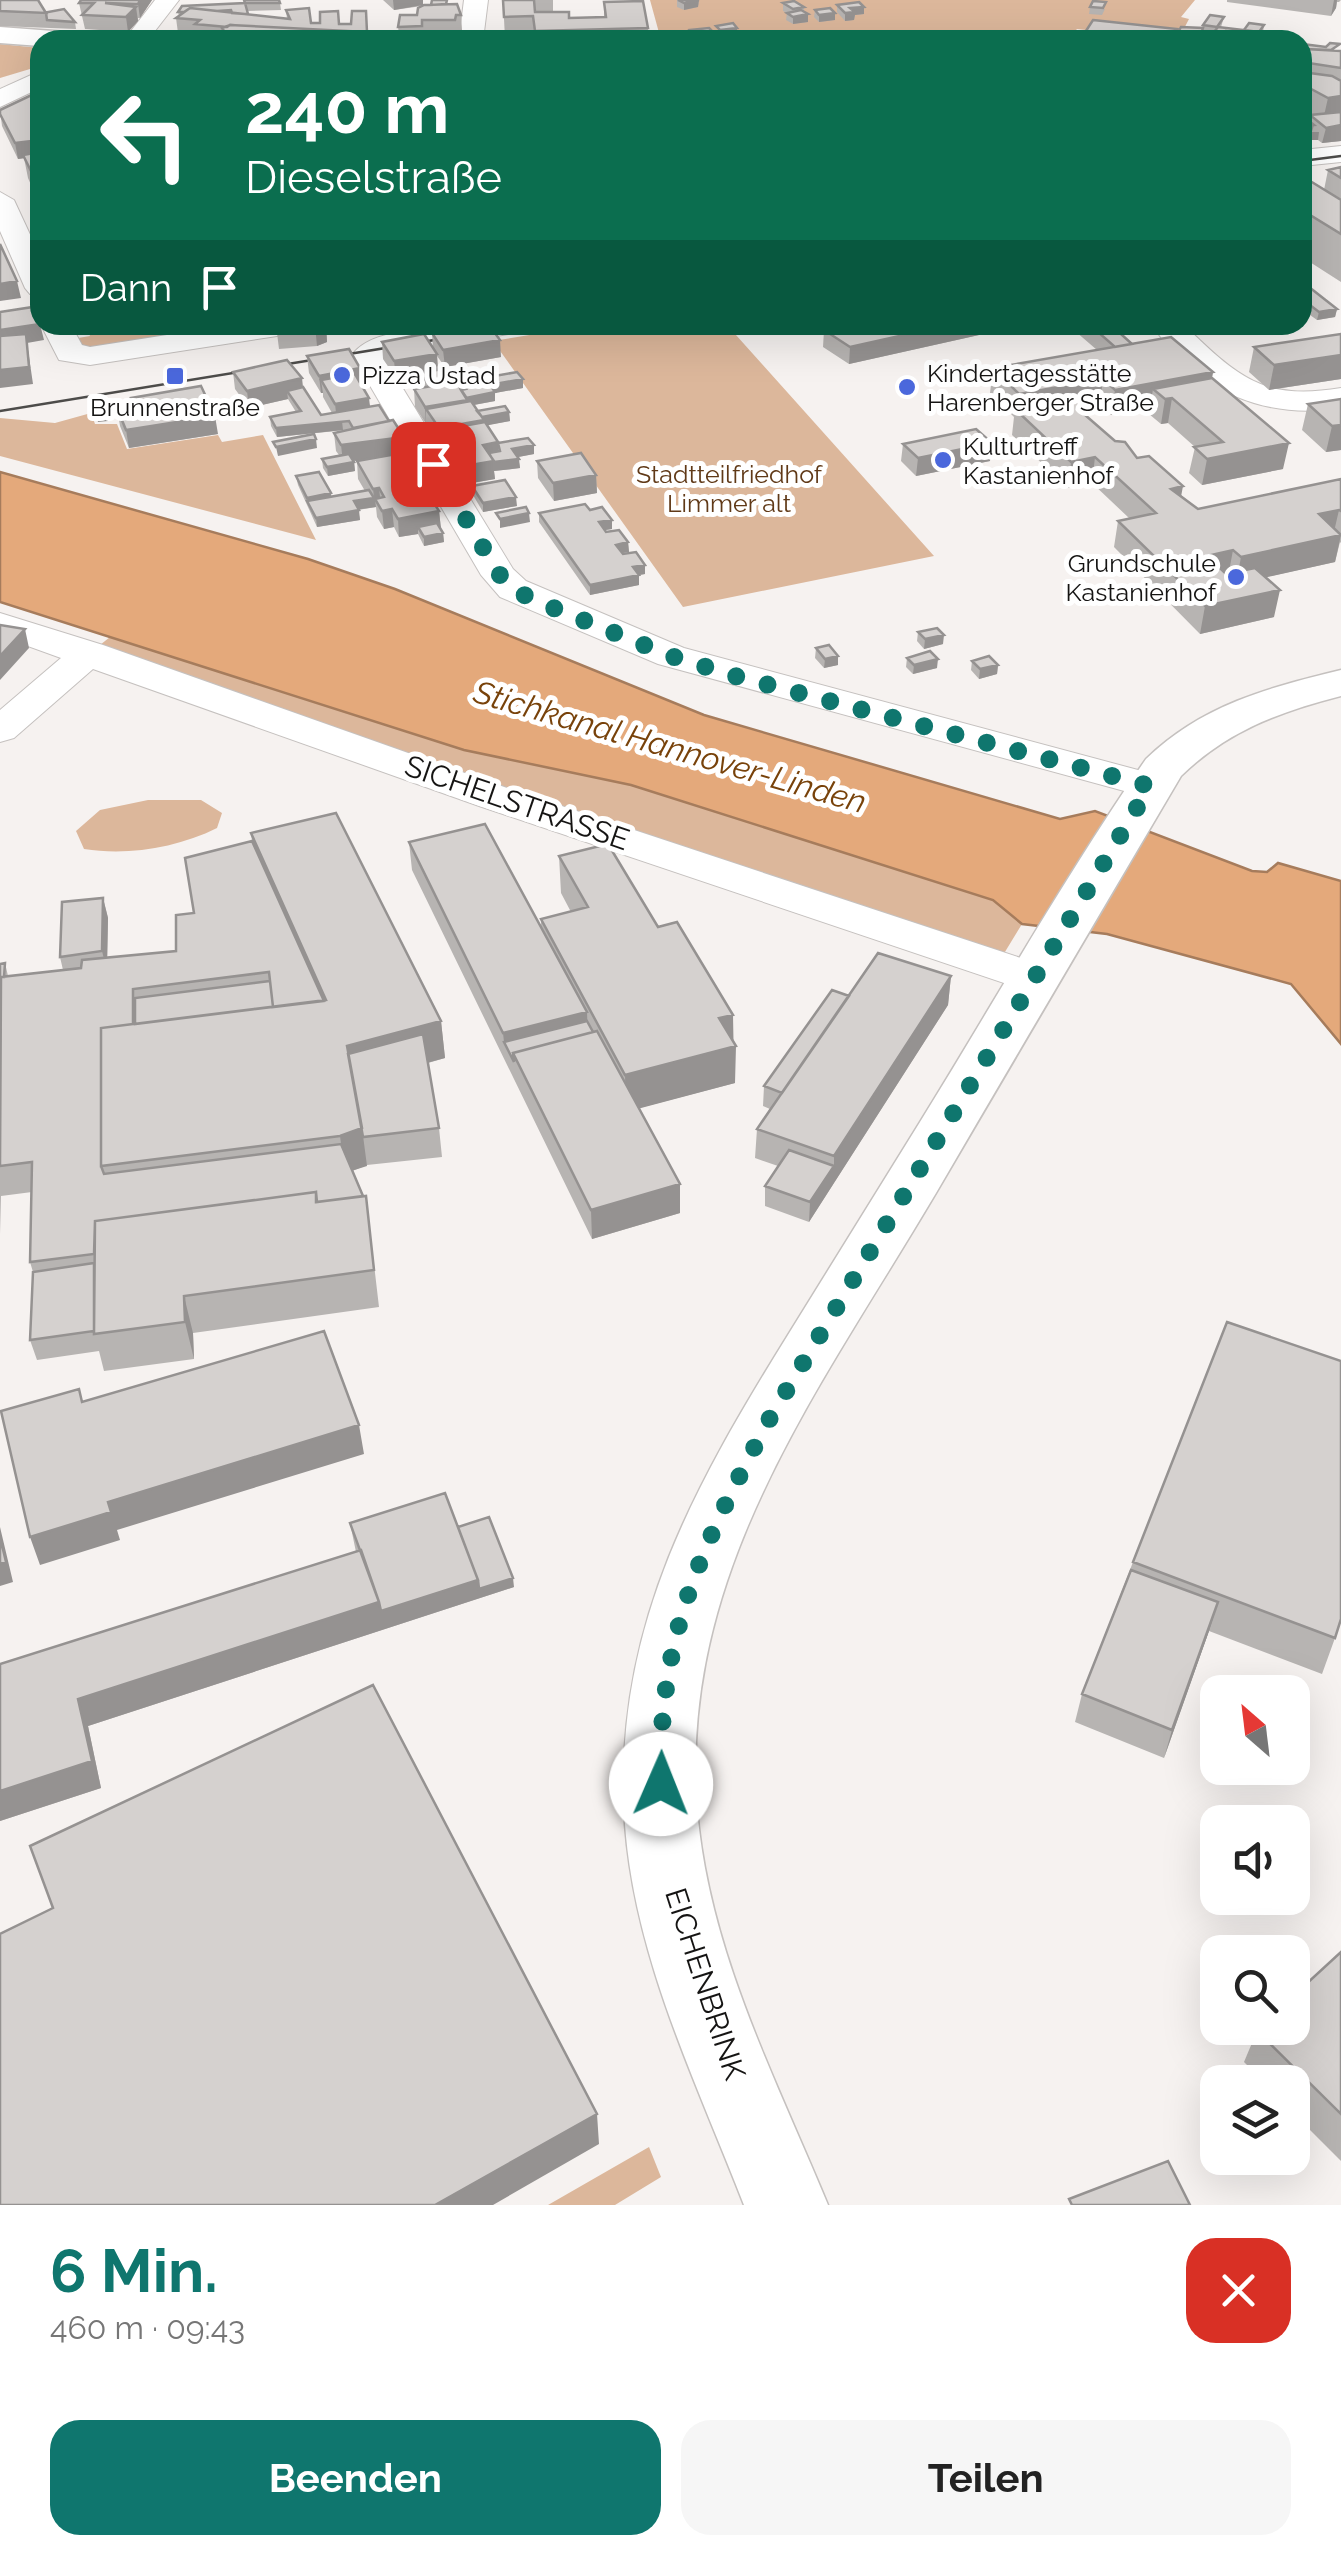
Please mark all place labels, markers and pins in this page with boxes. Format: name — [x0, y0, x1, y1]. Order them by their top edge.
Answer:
place label: Kindertagesstätte Harenberger Straße — [927, 358, 1154, 417]
place label: Pizza Ustad — [362, 360, 496, 390]
marker: Pizza Ustad — [331, 364, 353, 386]
marker: Brunnenstraße — [164, 365, 186, 387]
marker: Kindertagesstätte Harenberger Straße — [896, 376, 918, 398]
place label: Brunnenstraße — [90, 392, 260, 422]
pin — [391, 422, 476, 507]
place label: Kulturtreff Kastanienhof — [963, 431, 1115, 490]
marker: Kulturtreff Kastanienhof — [932, 449, 954, 471]
place label: Grundschule Kastanienhof — [1065, 548, 1218, 607]
marker: Grundschule Kastanienhof — [1225, 566, 1247, 588]

